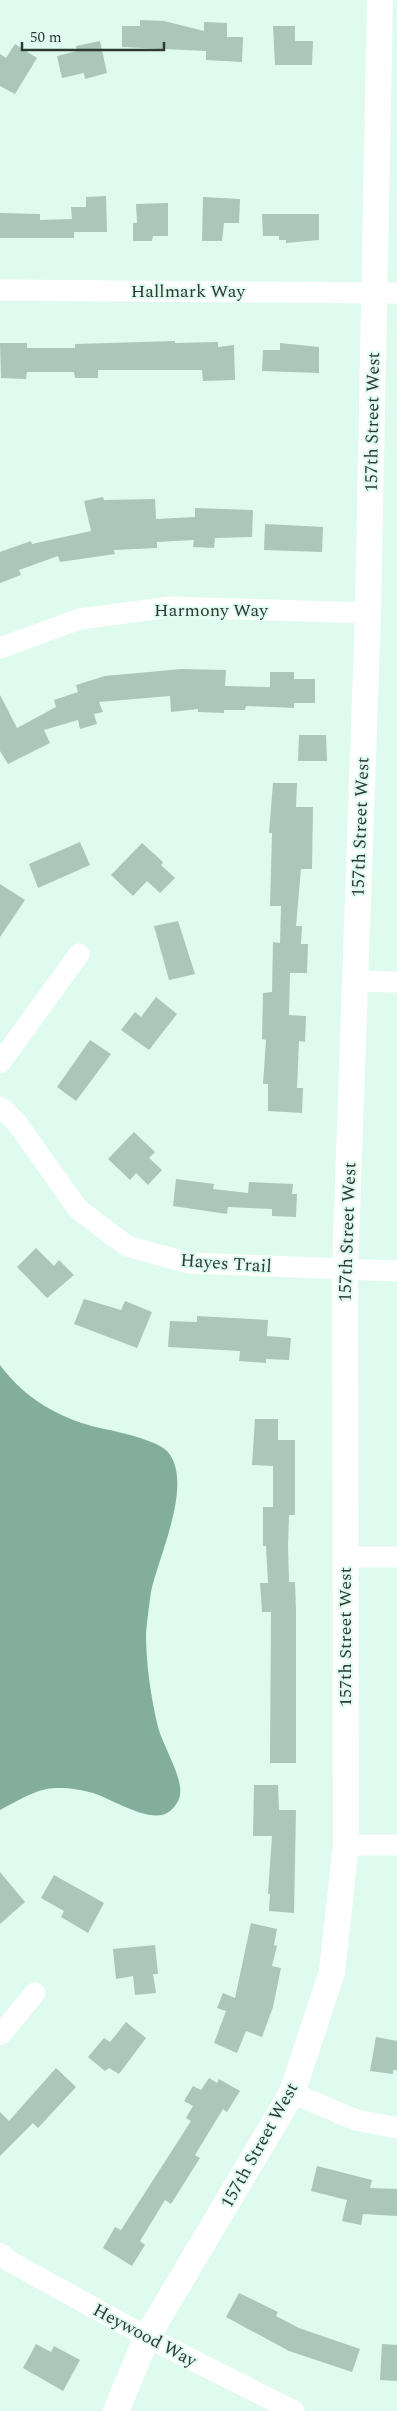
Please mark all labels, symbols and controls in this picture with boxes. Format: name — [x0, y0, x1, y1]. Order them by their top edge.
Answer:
scale bar — [22, 20, 165, 52]
text: 50 m — [30, 26, 62, 49]
street label: Hallmark Way — [131, 278, 247, 305]
street label: 157th Street West — [358, 352, 387, 492]
street label: Harmony Way — [154, 597, 269, 624]
street label: 157th Street West — [345, 757, 376, 897]
street label: 157th Street West — [332, 1162, 363, 1302]
street label: Hayes Trail — [179, 1247, 273, 1280]
street label: 157th Street West — [332, 1567, 359, 1707]
street label: 157th Street West — [214, 2077, 305, 2213]
street label: Heywood Way — [88, 2297, 203, 2375]

